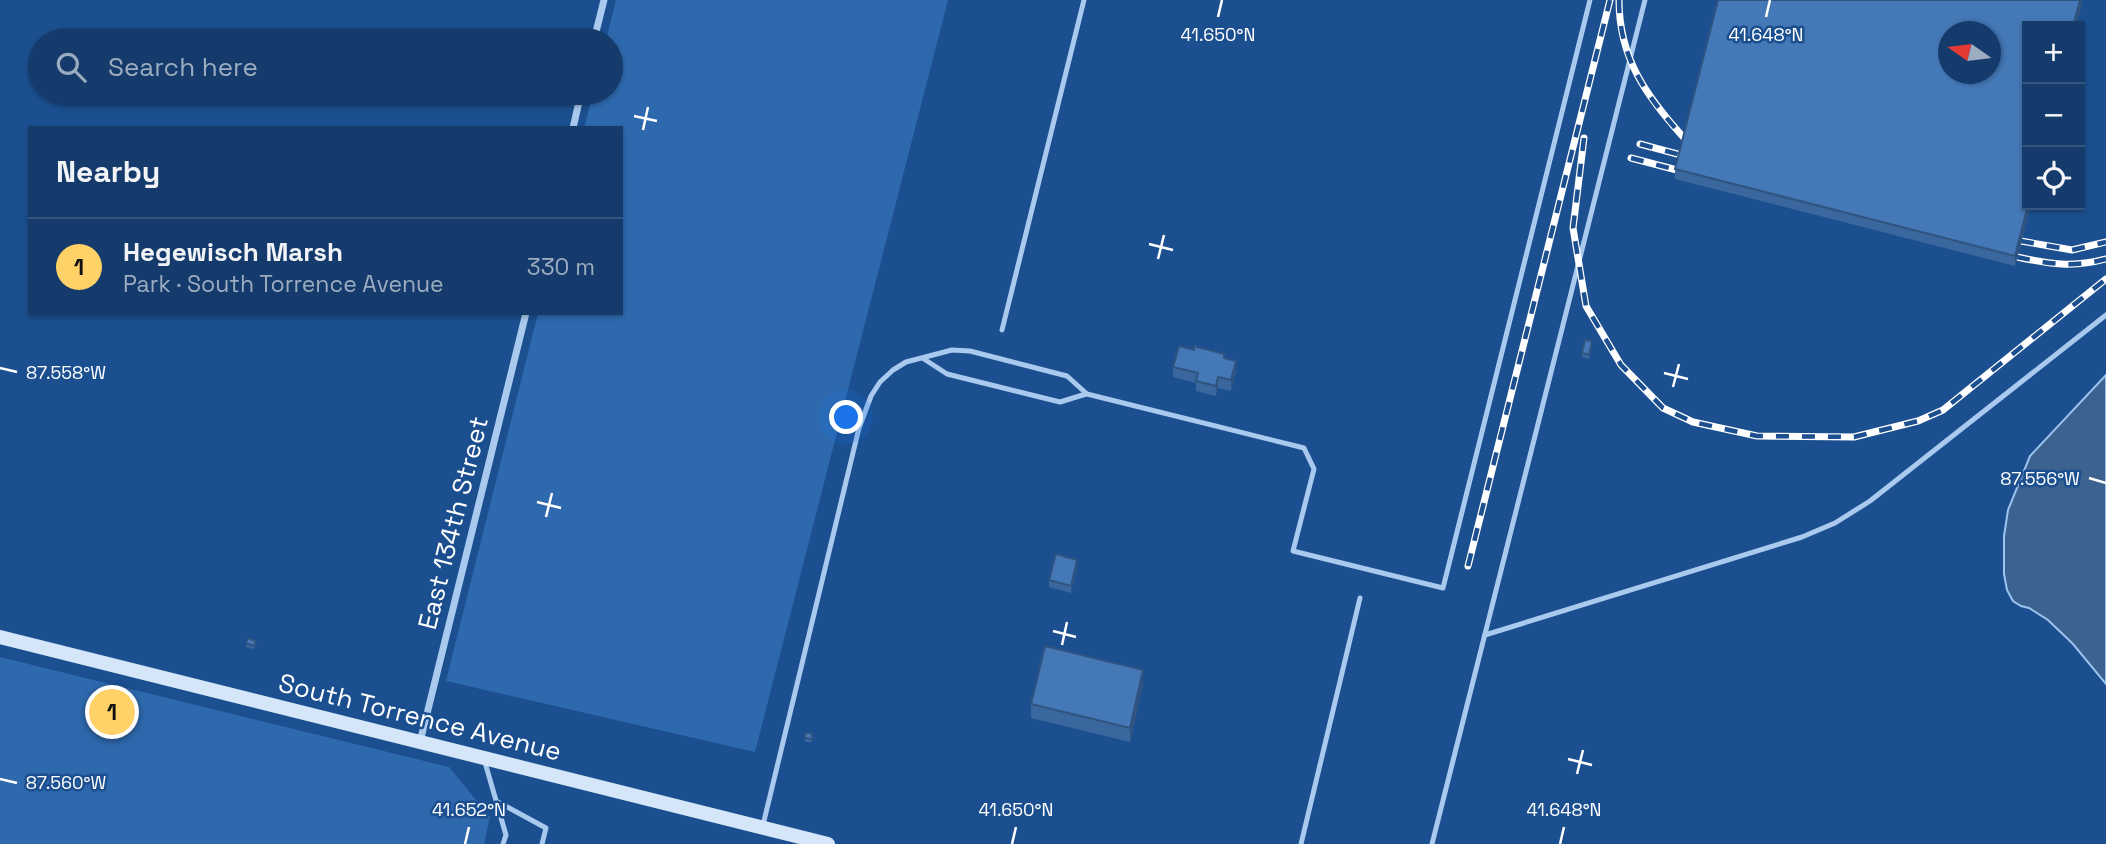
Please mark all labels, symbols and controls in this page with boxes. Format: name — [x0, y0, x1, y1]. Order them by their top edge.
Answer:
north arrow — [1938, 21, 2001, 84]
map controls — [2022, 21, 2085, 210]
button: + — [2022, 21, 2085, 84]
text: 41.650°N — [1181, 23, 1255, 46]
text: 41.648°N — [1728, 23, 1804, 46]
search box — [28, 28, 623, 105]
icon: search — [52, 48, 90, 86]
text: Search here — [108, 50, 258, 84]
button: − — [2022, 84, 2085, 147]
button: locate — [2022, 147, 2085, 210]
text: Nearby — [56, 152, 160, 191]
text: Hegewisch Marsh — [123, 235, 343, 269]
text: 1 — [74, 252, 84, 282]
text: 330 m — [527, 252, 595, 282]
text: Park · South Torrence Avenue — [123, 269, 444, 299]
text: 87.558°W — [26, 361, 106, 384]
your location — [829, 400, 863, 434]
street label: East 134th Street — [410, 413, 496, 633]
text: 87.556°W — [2000, 467, 2080, 490]
street label: South Torrence Avenue — [275, 665, 565, 769]
pin: 1 — [89, 686, 135, 738]
text: 87.560°W — [26, 771, 106, 794]
text: 41.652°N — [432, 798, 506, 821]
text: 41.650°N — [979, 798, 1053, 821]
text: 41.648°N — [1526, 798, 1602, 821]

